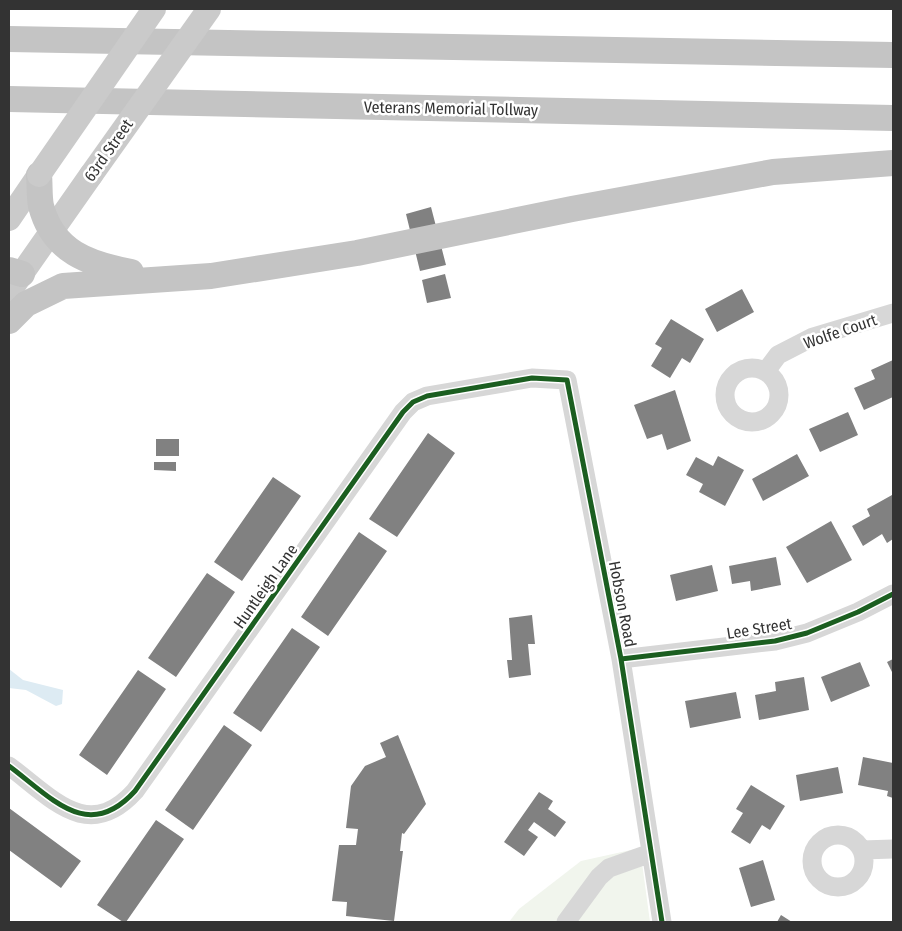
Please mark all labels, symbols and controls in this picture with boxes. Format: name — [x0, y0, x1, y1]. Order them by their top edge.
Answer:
street label: Veterans Memorial Tollway — [364, 97, 539, 120]
street label: 63rd Street — [80, 115, 137, 185]
street label: Wolfe Court — [801, 310, 880, 353]
street label: Huntleigh Lane — [229, 540, 301, 632]
street label: Hobson Road — [605, 559, 640, 649]
street label: Lee Street — [725, 614, 794, 643]

